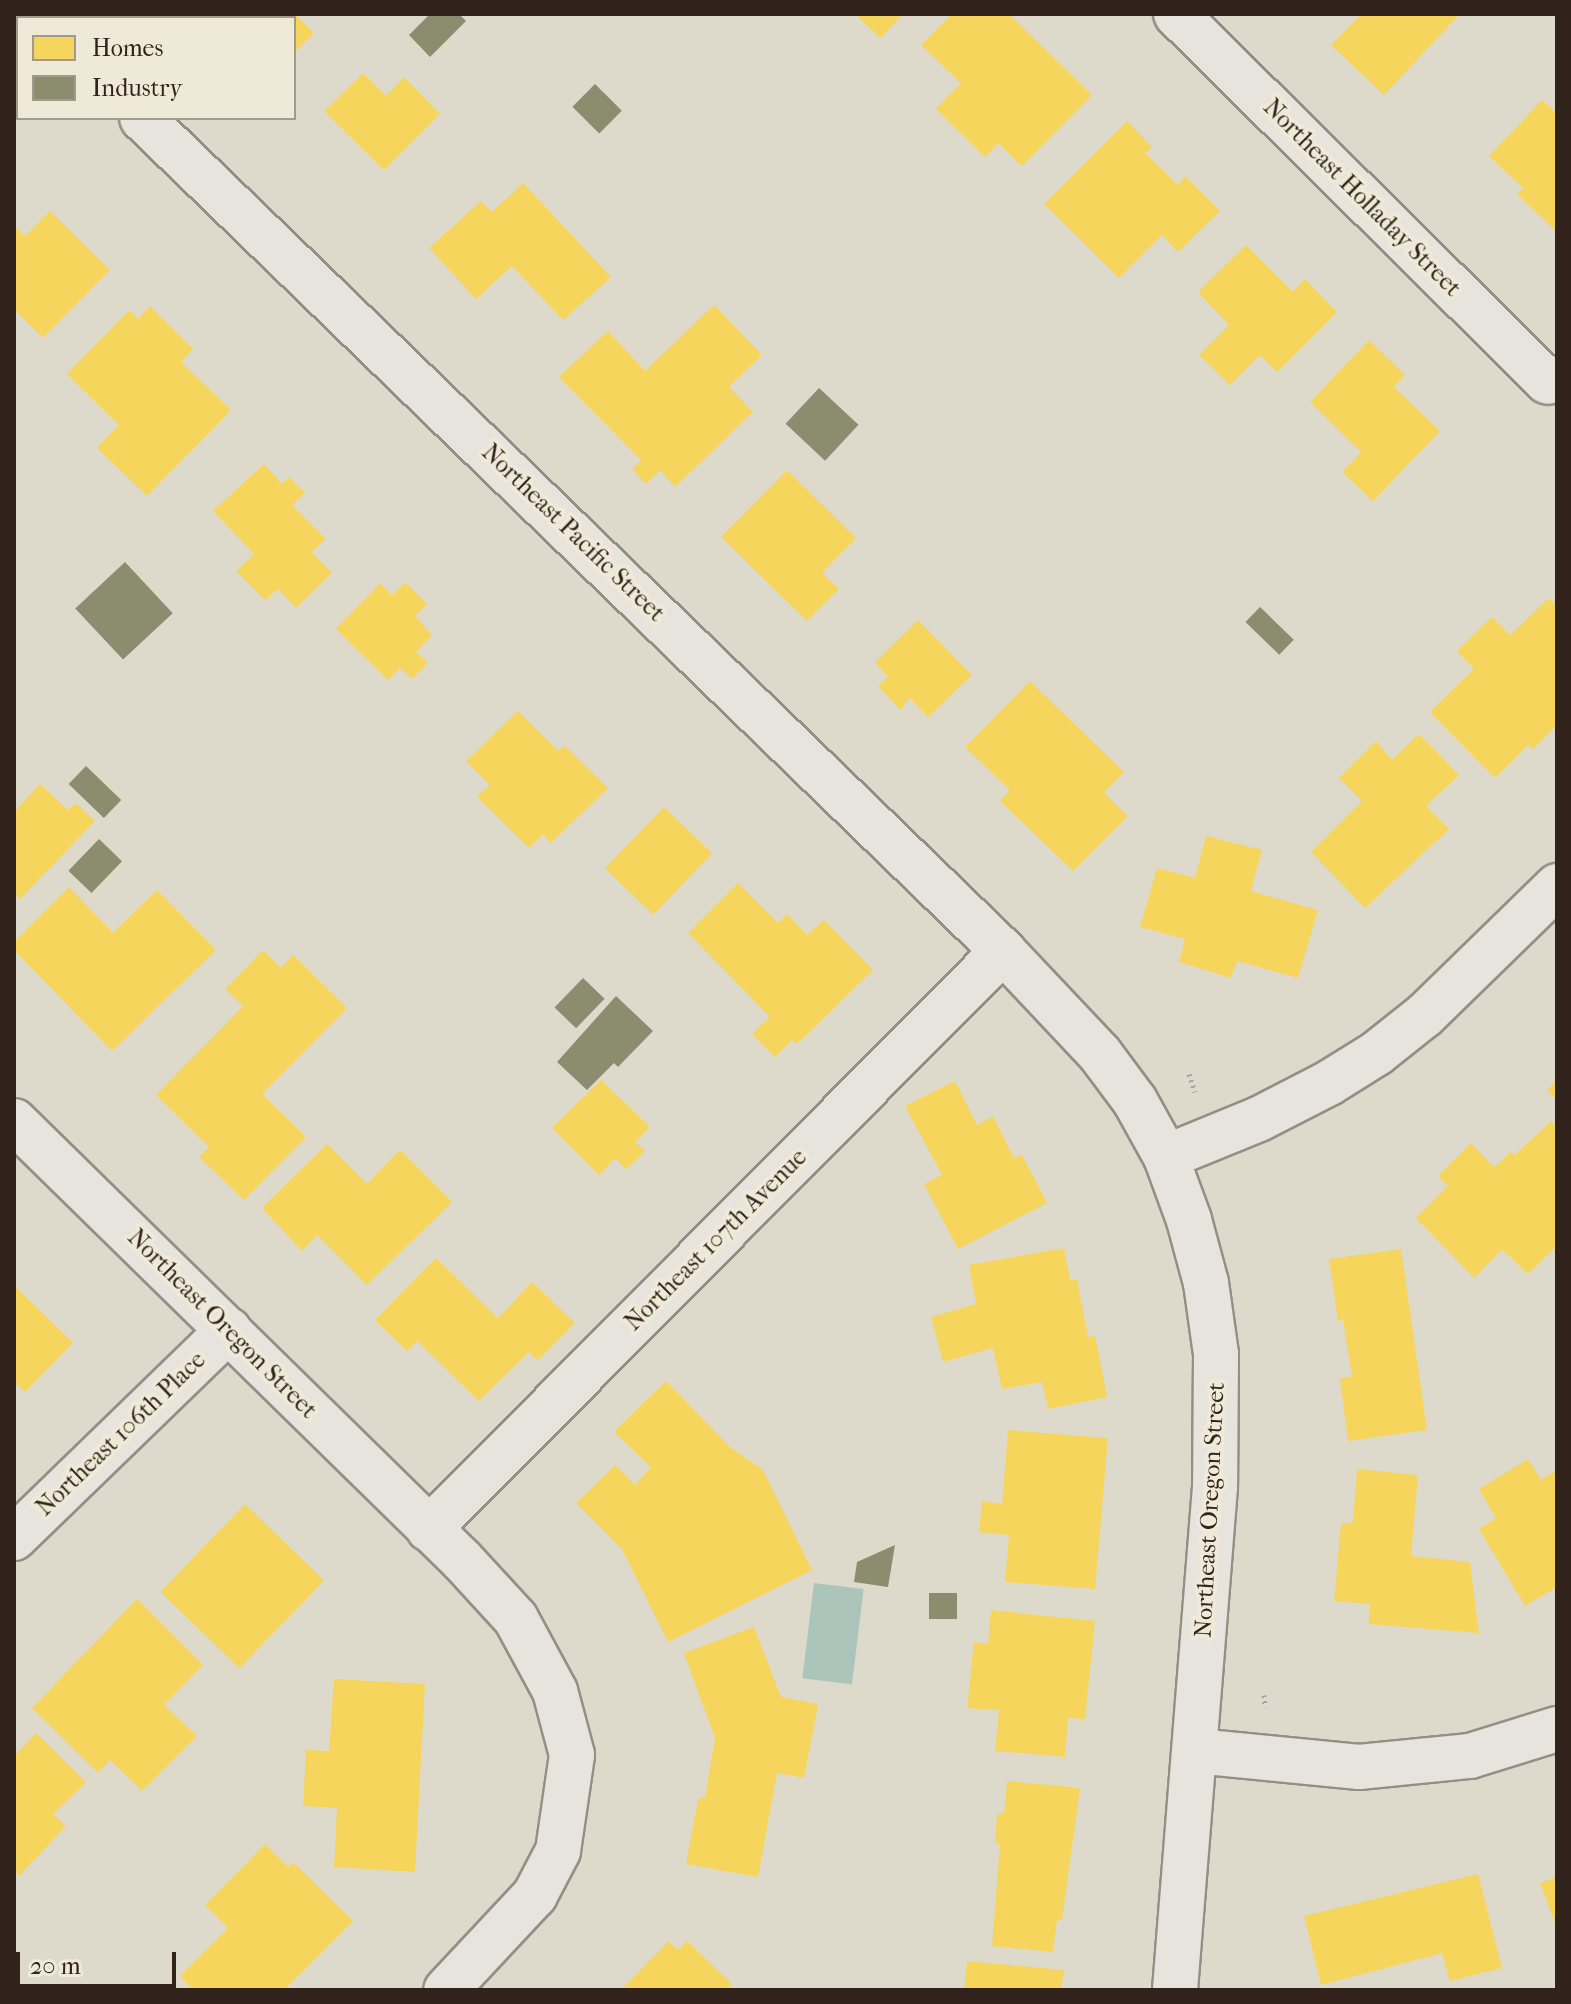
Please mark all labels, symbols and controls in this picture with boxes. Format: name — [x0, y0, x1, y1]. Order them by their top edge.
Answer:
legend — [16, 16, 296, 120]
text: Homes — [92, 34, 163, 62]
text: Industry — [92, 74, 182, 102]
street label: Northeast Holladay Street — [1257, 93, 1467, 303]
street label: Northeast Pacific Street — [476, 438, 670, 628]
street label: Northeast 107th Avenue — [619, 1143, 813, 1337]
street label: Northeast Oregon Street — [121, 1223, 323, 1425]
street label: Northeast 106th Place — [30, 1346, 212, 1522]
street label: Northeast Oregon Street — [1189, 1382, 1231, 1638]
scale bar — [20, 1936, 180, 1986]
text: 20 m — [30, 1952, 81, 1980]

